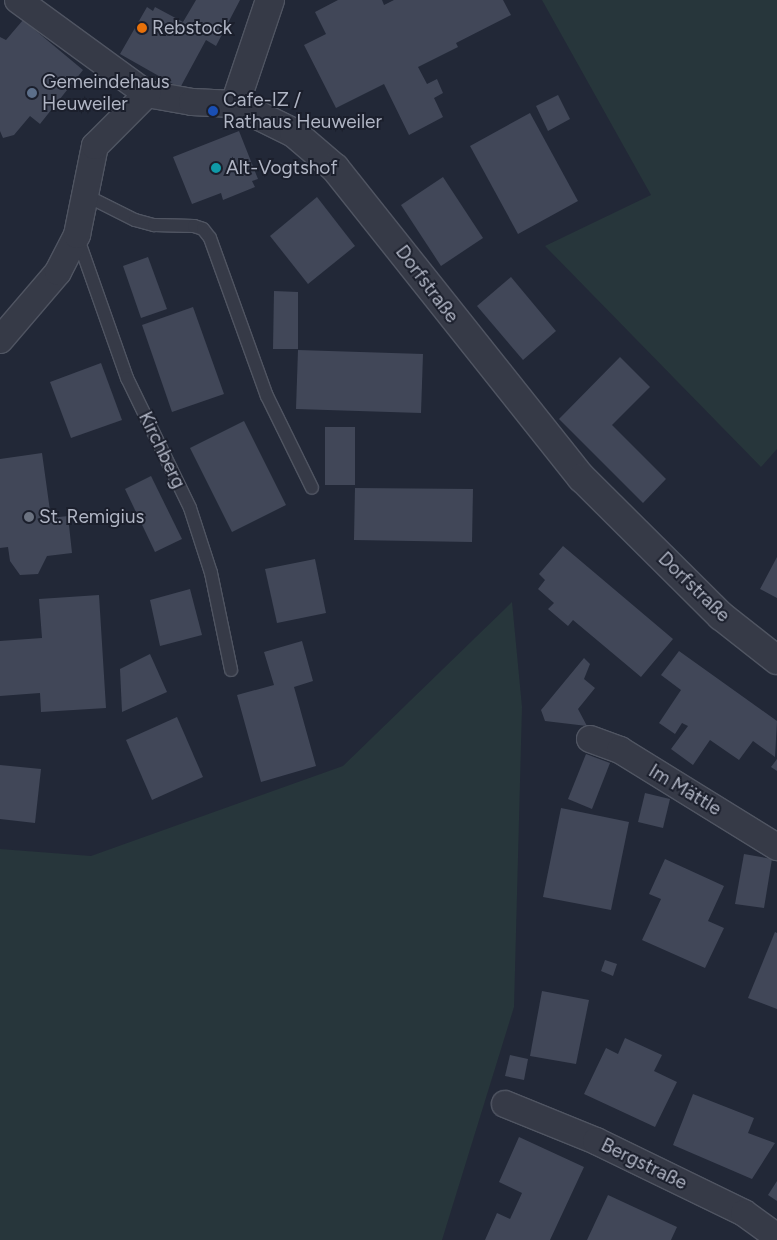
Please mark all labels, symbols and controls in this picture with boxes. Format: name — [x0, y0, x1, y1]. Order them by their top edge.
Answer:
place label: Rebstock — [152, 17, 232, 39]
marker: Rebstock — [136, 22, 148, 34]
place label: Gemeindehaus Heuweiler — [42, 71, 170, 115]
marker: Gemeindehaus Heuweiler — [26, 87, 38, 99]
place label: Cafe-IZ / Rathaus Heuweiler — [223, 89, 382, 133]
marker: Cafe-IZ / Rathaus Heuweiler — [207, 105, 219, 117]
place label: Alt-Vogtshof — [226, 157, 337, 179]
marker: Alt-Vogtshof — [210, 162, 222, 174]
street label: Dorfstraße — [391, 241, 463, 327]
street label: Kirchberg — [134, 408, 190, 492]
place label: St. Remigius — [39, 506, 144, 528]
marker: St. Remigius — [23, 511, 35, 523]
street label: Dorfstraße — [653, 547, 735, 627]
street label: Im Mättle — [645, 759, 725, 821]
street label: Bergstraße — [597, 1133, 691, 1195]

